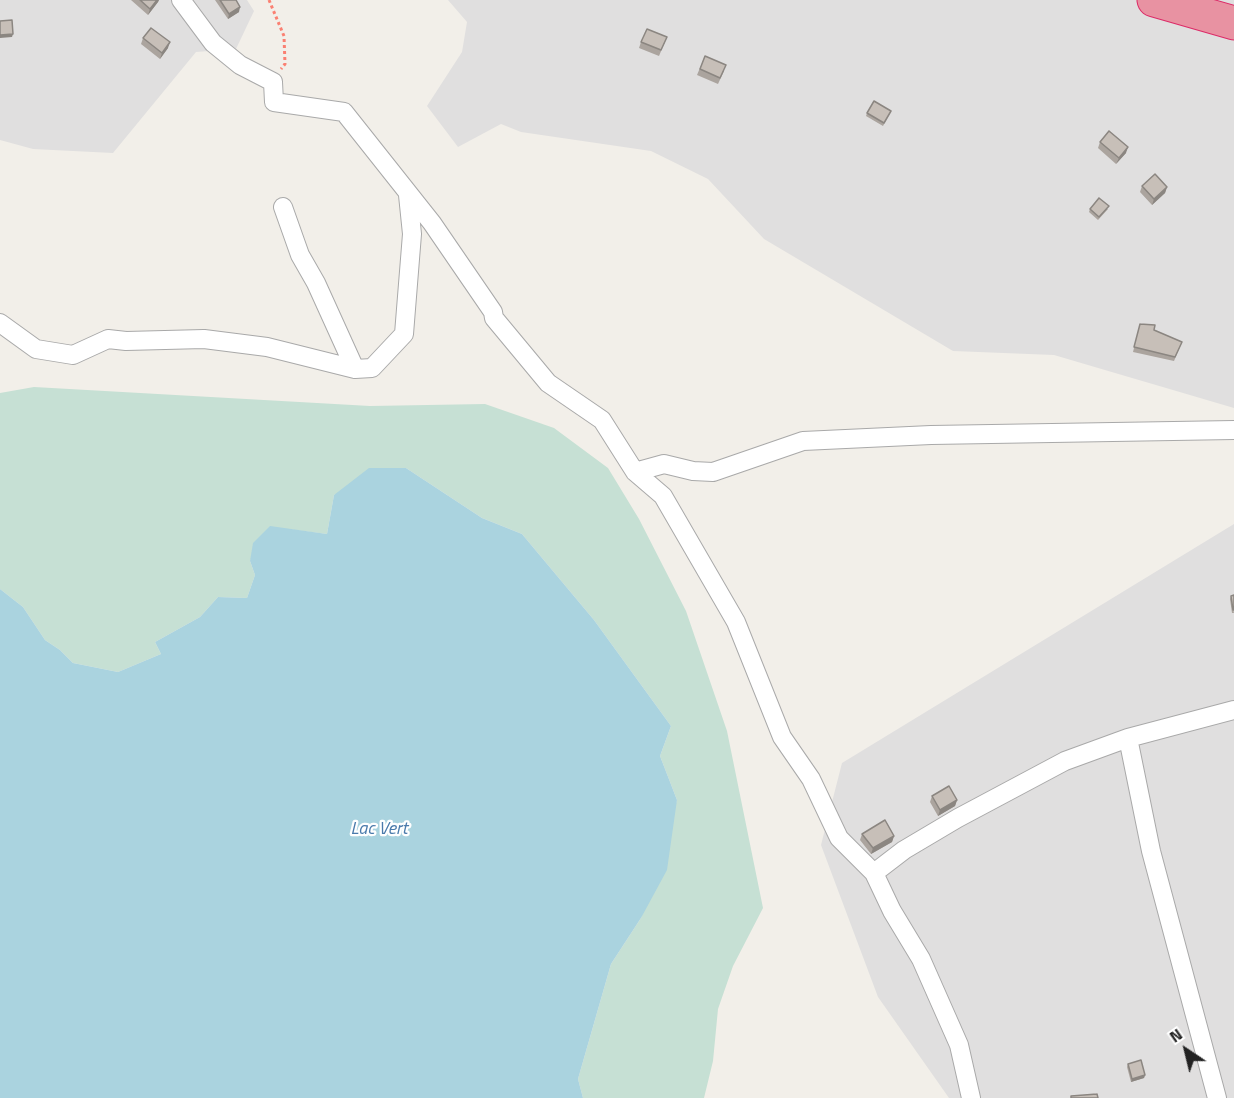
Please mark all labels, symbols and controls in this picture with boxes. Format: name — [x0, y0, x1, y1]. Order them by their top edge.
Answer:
water label: Lac Vert — [351, 819, 407, 841]
north arrow — [1156, 1020, 1216, 1080]
text: N — [1164, 1022, 1187, 1048]

